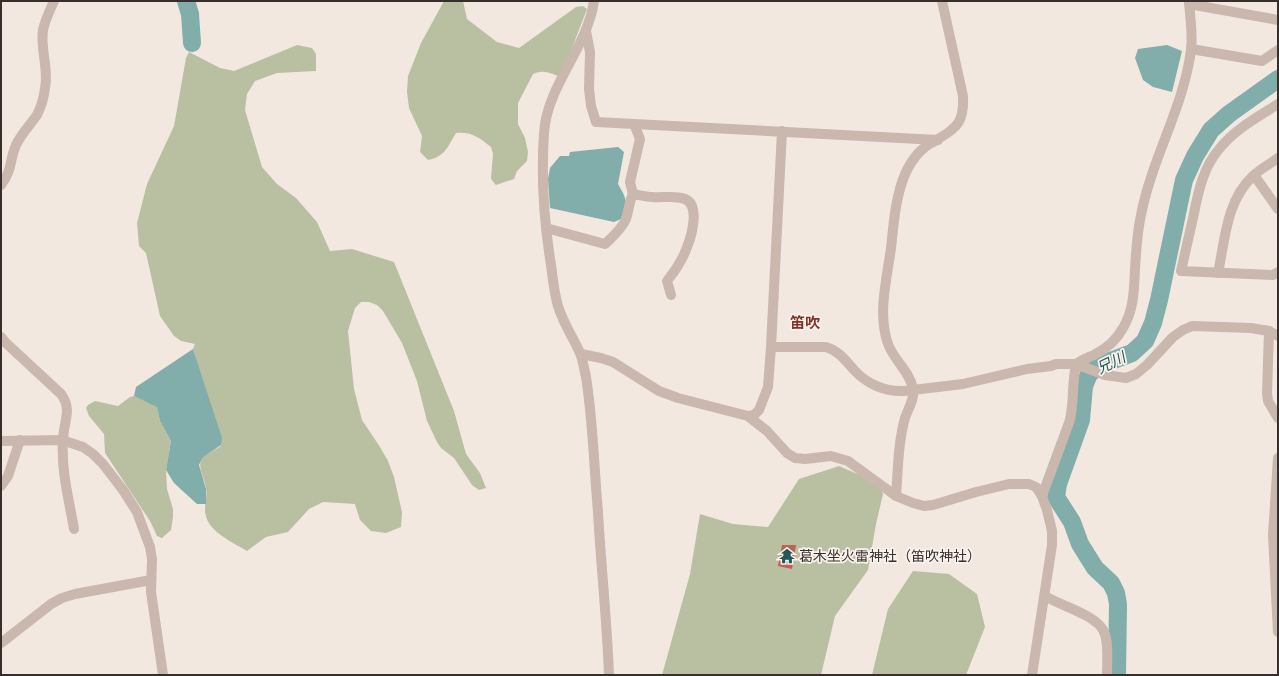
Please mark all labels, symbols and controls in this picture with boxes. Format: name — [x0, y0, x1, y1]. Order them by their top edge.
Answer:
district label: 笛吹 — [790, 314, 820, 332]
water label: 兄川 — [1094, 347, 1130, 378]
temple icon: 葛木坐火雷神社（笛吹神社） — [778, 547, 796, 565]
place label: 葛木坐火雷神社（笛吹神社） — [799, 548, 981, 565]

